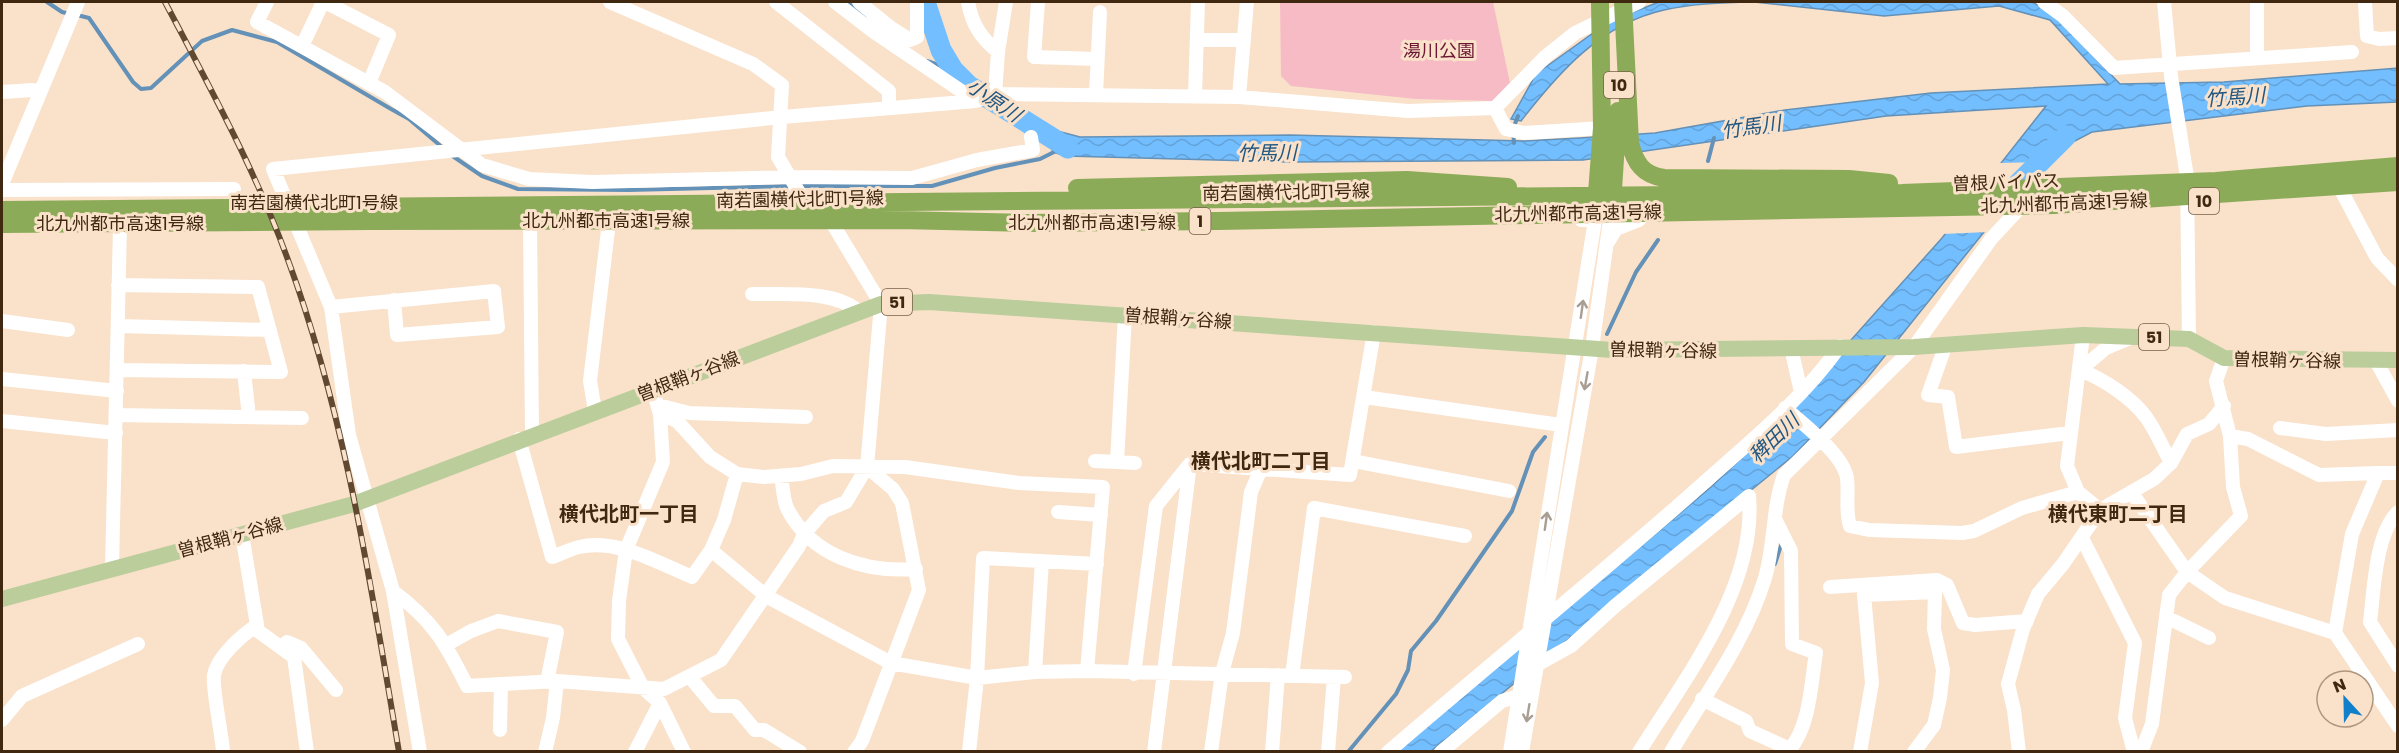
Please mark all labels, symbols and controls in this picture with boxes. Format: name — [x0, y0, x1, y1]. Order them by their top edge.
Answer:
park label: 湯川公園 — [1403, 38, 1475, 63]
water label: 小原川 — [961, 72, 1028, 130]
road number: 10 — [1604, 72, 1634, 98]
water label: 竹馬川 — [2204, 81, 2268, 113]
water label: 竹馬川 — [1719, 109, 1785, 145]
water label: 竹馬川 — [1237, 138, 1299, 168]
street label: 曽根バイパス — [1952, 168, 2060, 196]
street label: 南若園横代北町1号線 — [1202, 178, 1370, 206]
street label: 南若園横代北町1号線 — [716, 185, 884, 213]
street label: 北九州都市高速1号線 — [1980, 188, 2148, 218]
road number: 10 — [2189, 188, 2219, 214]
street label: 南若園横代北町1号線 — [230, 190, 398, 215]
street label: 北九州都市高速1号線 — [1494, 199, 1662, 227]
street label: 北九州都市高速1号線 — [522, 208, 690, 233]
road number: 1 — [1190, 208, 1210, 234]
street label: 北九州都市高速1号線 — [1008, 210, 1176, 235]
street label: 北九州都市高速1号線 — [36, 211, 204, 236]
road number: 51 — [882, 289, 912, 315]
one-way arrow — [1577, 299, 1588, 319]
street label: 曽根鞘ヶ谷線 — [1123, 302, 1233, 334]
road number: 51 — [2139, 324, 2169, 350]
street label: 曽根鞘ヶ谷線 — [1609, 337, 1717, 363]
street label: 曽根鞘ヶ谷線 — [633, 345, 743, 407]
street label: 曽根鞘ヶ谷線 — [2233, 347, 2341, 373]
one-way arrow — [1580, 371, 1591, 391]
water label: 稗田川 — [1743, 406, 1807, 469]
district label: 横代北町二丁目 — [1191, 447, 1331, 475]
district label: 横代北町一丁目 — [559, 500, 699, 528]
district label: 横代東町二丁目 — [2048, 500, 2188, 528]
street label: 曽根鞘ヶ谷線 — [175, 511, 285, 563]
one-way arrow — [1541, 512, 1552, 532]
north arrow — [2315, 669, 2375, 729]
text: N — [2330, 673, 2349, 698]
one-way arrow — [1523, 702, 1534, 722]

